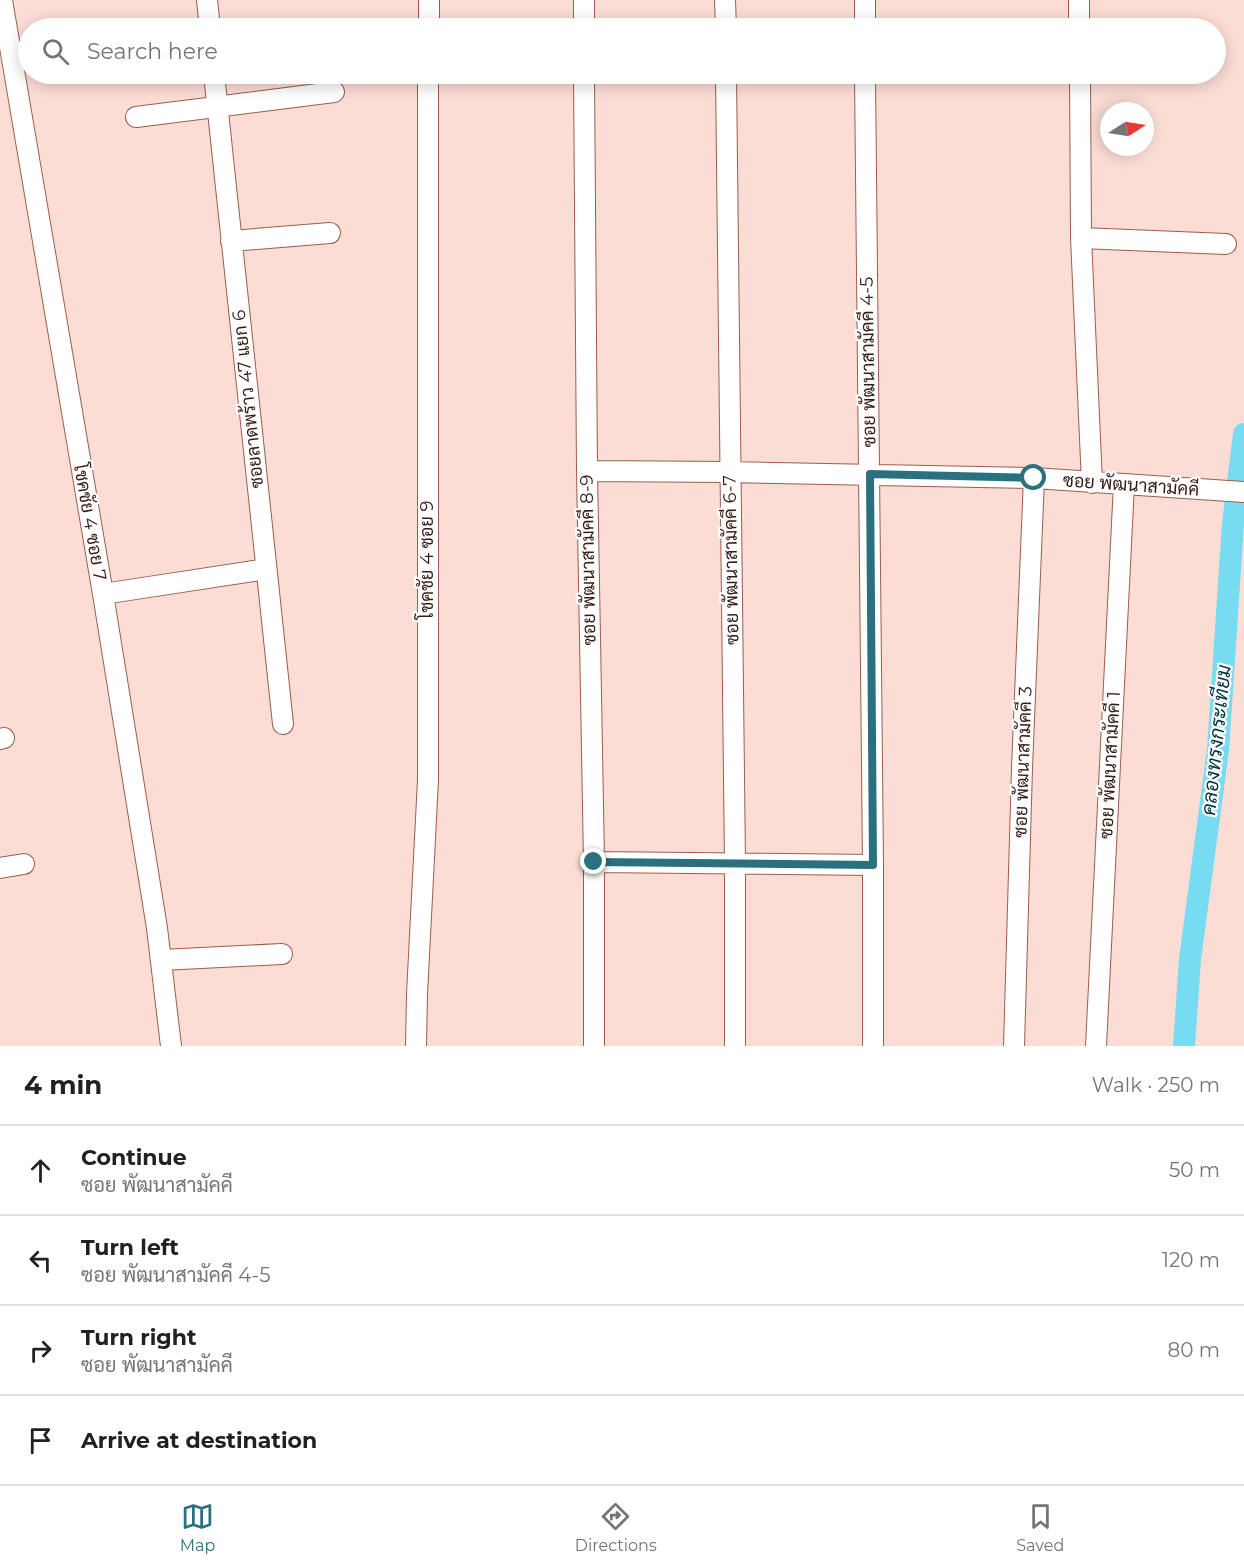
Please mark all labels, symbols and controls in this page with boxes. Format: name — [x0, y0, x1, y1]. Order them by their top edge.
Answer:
search box — [18, 18, 1226, 84]
icon: search — [39, 35, 72, 68]
text: Search here — [87, 38, 218, 65]
north arrow — [1100, 102, 1154, 156]
street label: ซอย พัฒนาสามัคคี 4-5 — [854, 277, 880, 448]
street label: ซอยลาดพร้าว 47 แยก 6 — [227, 309, 268, 489]
street label: โชคชัย 4 ซอย 7 — [69, 460, 113, 582]
route start — [1020, 464, 1046, 490]
street label: ซอย พัฒนาสามัคคี — [1062, 467, 1200, 501]
street label: ซอย พัฒนาสามัคคี 8-9 — [574, 474, 600, 646]
street label: ซอย พัฒนาสามัคคี 6-7 — [717, 475, 743, 645]
street label: โชคชัย 4 ซอย 9 — [414, 501, 438, 620]
water label: คลองทรงกระเทียม — [1195, 663, 1236, 817]
street label: ซอย พัฒนาสามัคคี 3 — [1007, 686, 1037, 838]
street label: ซอย พัฒนาสามัคคี 1 — [1093, 690, 1125, 839]
route end — [580, 848, 606, 874]
text: 4 min — [24, 1069, 102, 1101]
text: Walk · 250 m — [1092, 1073, 1220, 1097]
text: Continue — [81, 1144, 187, 1171]
icon: ahead — [24, 1154, 57, 1187]
text: 50 m — [1169, 1158, 1220, 1182]
text: ซอย พัฒนาสามัคคี — [81, 1173, 233, 1197]
text: Turn left — [81, 1234, 179, 1261]
icon: left — [24, 1244, 57, 1277]
text: 120 m — [1162, 1248, 1220, 1272]
text: ซอย พัฒนาสามัคคี 4-5 — [81, 1263, 271, 1287]
text: Turn right — [81, 1324, 196, 1351]
icon: right — [24, 1334, 57, 1367]
text: 80 m — [1168, 1338, 1220, 1362]
text: ซอย พัฒนาสามัคคี — [81, 1353, 233, 1377]
icon: arrive — [24, 1424, 57, 1457]
text: Arrive at destination — [81, 1427, 317, 1454]
tab: Map — [180, 1500, 215, 1555]
tab: Directions — [575, 1500, 657, 1555]
tab: Saved — [1016, 1500, 1064, 1555]

